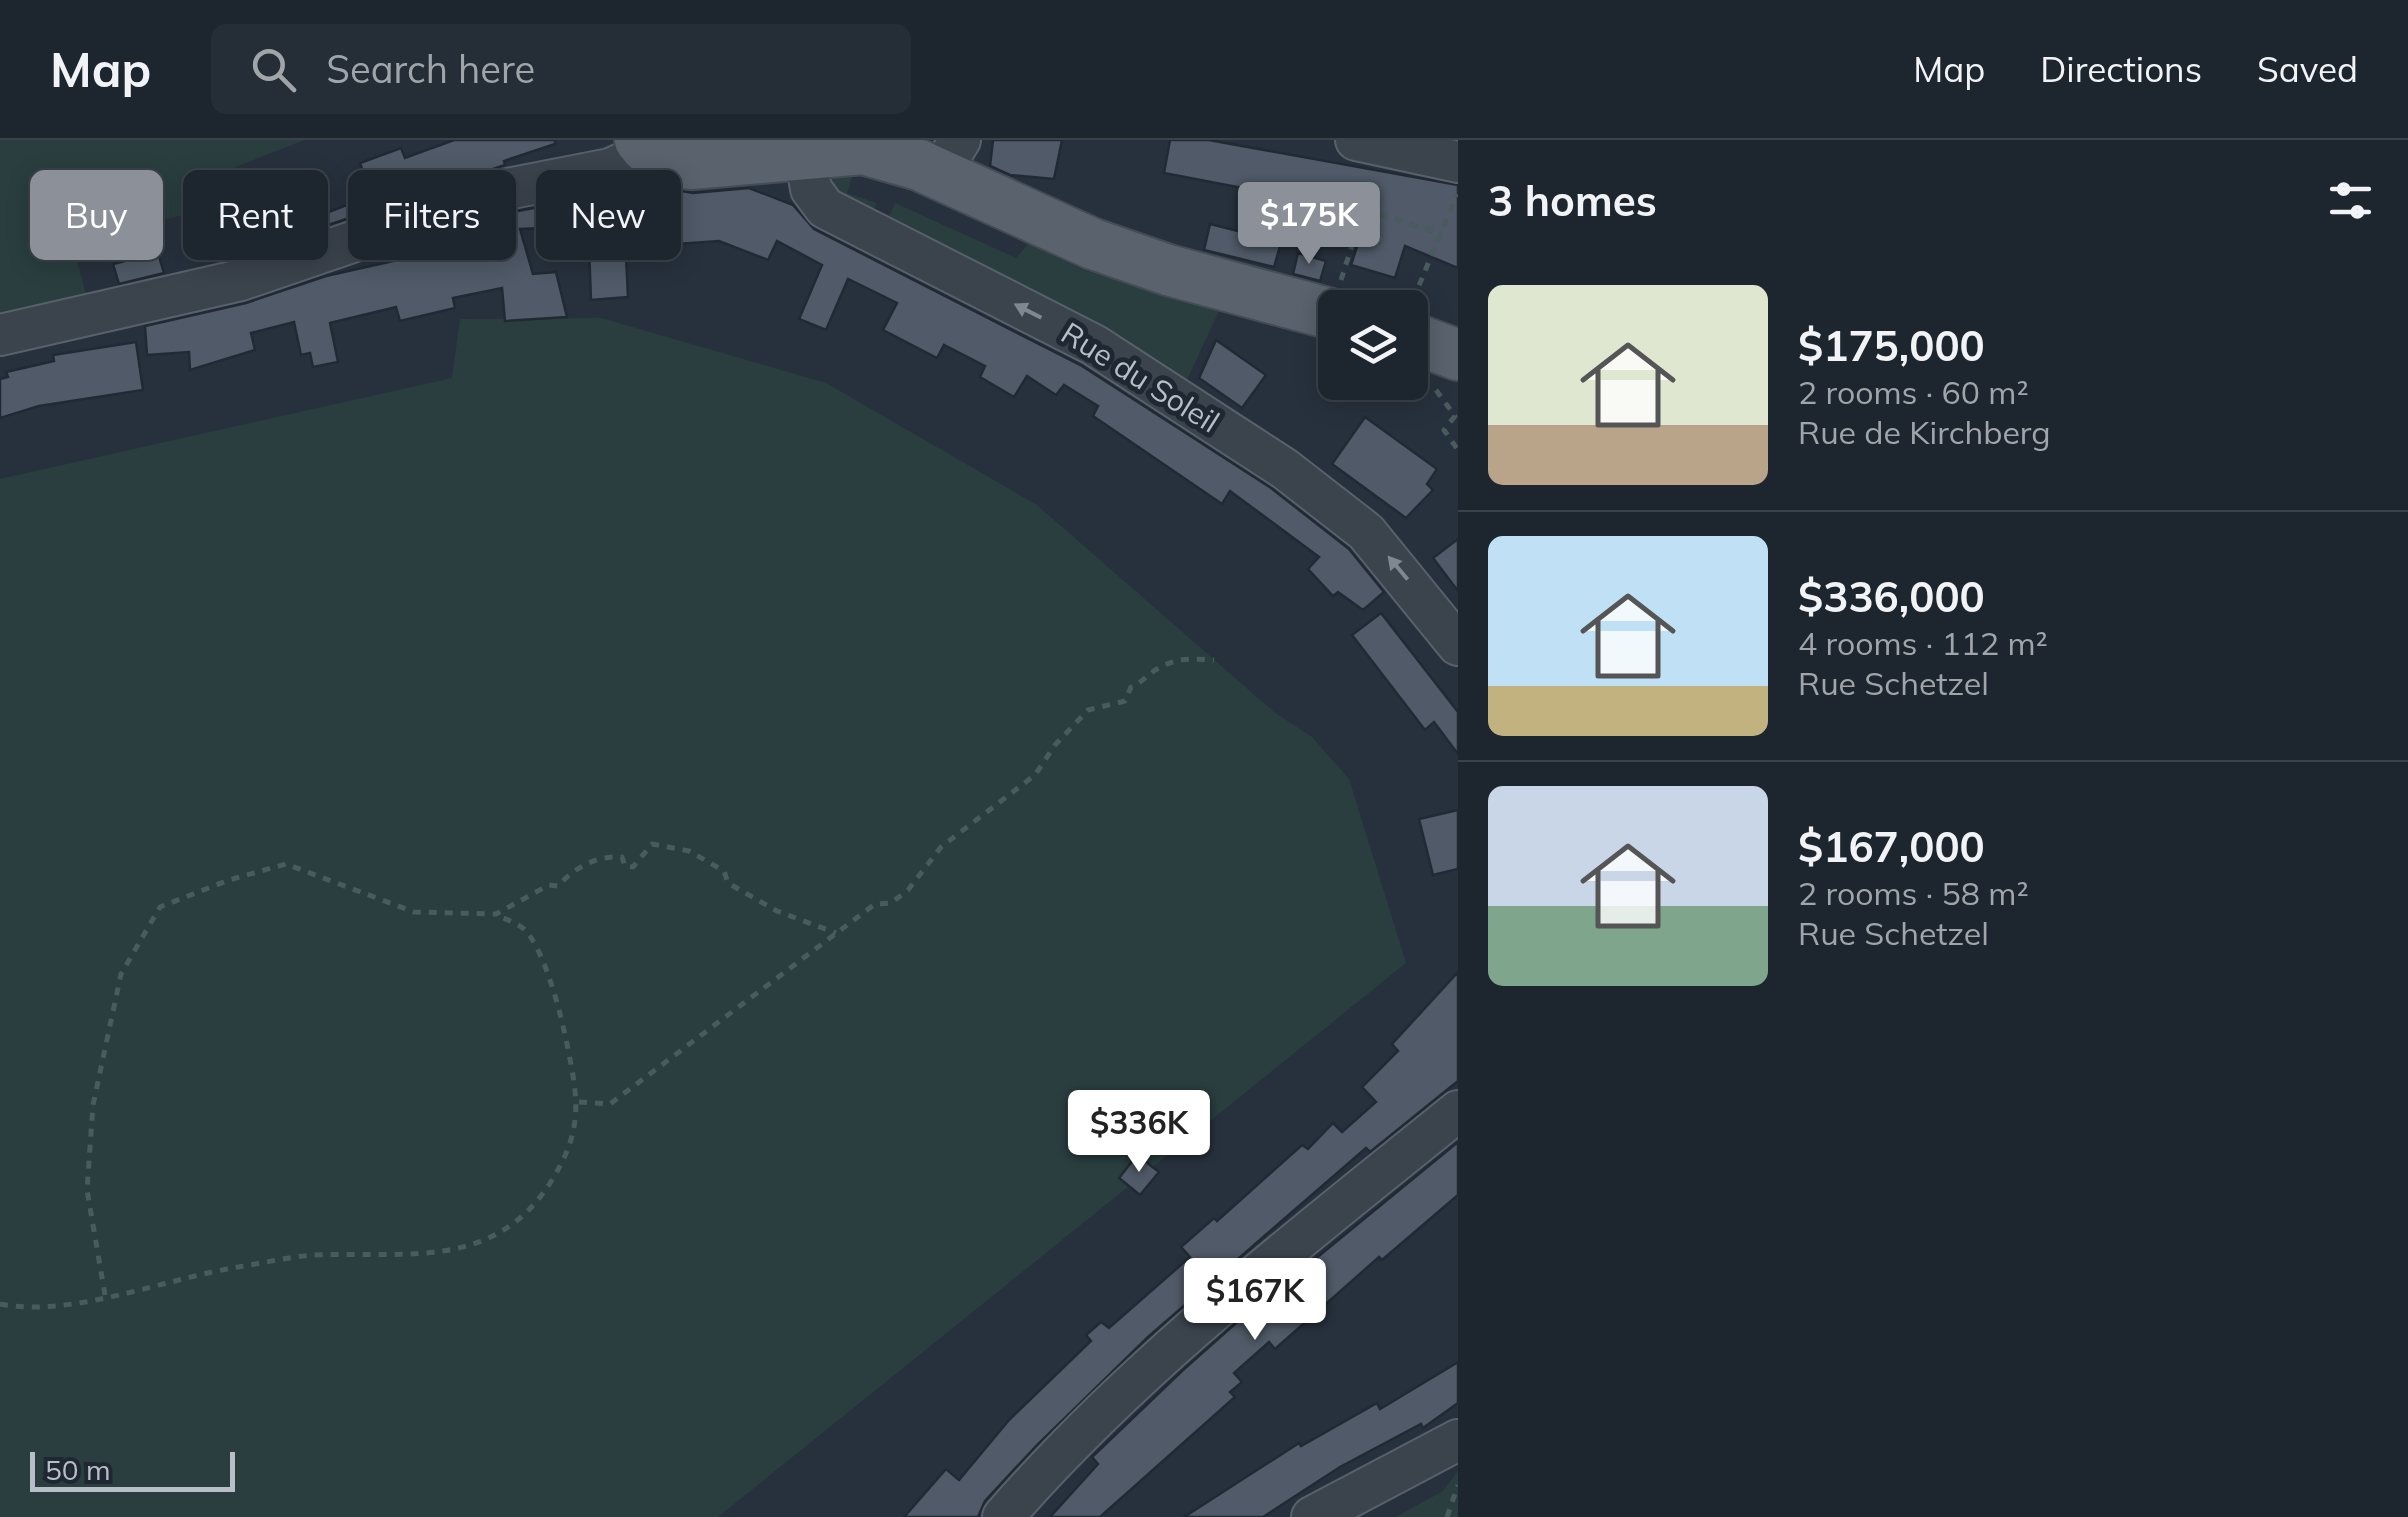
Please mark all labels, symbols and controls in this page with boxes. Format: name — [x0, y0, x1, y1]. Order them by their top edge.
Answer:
search box — [211, 24, 911, 114]
text: Map — [50, 39, 151, 99]
icon: search — [246, 42, 301, 97]
text: Search here — [326, 45, 535, 93]
text: Map — [1913, 47, 1985, 91]
text: Directions — [2040, 47, 2202, 91]
text: Saved — [2257, 47, 2358, 91]
chip: Buy — [30, 170, 163, 260]
chip: Rent — [183, 170, 328, 260]
chip: Filters — [348, 170, 516, 260]
chip: New — [536, 170, 681, 260]
icon: filters — [2323, 173, 2378, 228]
text: 3 homes — [1488, 174, 1657, 227]
pin: $175K — [1239, 182, 1379, 267]
text: $175K — [1260, 194, 1358, 234]
map controls — [1318, 290, 1428, 400]
button: layers — [1318, 290, 1428, 400]
one-way arrow — [1013, 303, 1042, 320]
street label: Rue du Soleil — [1055, 314, 1226, 441]
text: $175,000 — [1798, 319, 1985, 372]
icon: home — [1568, 325, 1688, 445]
text: 2 rooms · 60 m² — [1798, 372, 2029, 412]
text: Rue de Kirchberg — [1798, 412, 2051, 452]
one-way arrow — [1387, 556, 1409, 581]
text: $336,000 — [1798, 570, 1985, 623]
icon: home — [1568, 576, 1688, 696]
text: 4 rooms · 112 m² — [1798, 623, 2048, 663]
text: Rue Schetzel — [1798, 663, 1989, 703]
text: $167,000 — [1798, 820, 1985, 873]
icon: home — [1568, 826, 1688, 946]
text: 2 rooms · 58 m² — [1798, 873, 2029, 913]
text: Rue Schetzel — [1798, 913, 1989, 953]
pin: $336K — [1069, 1090, 1209, 1175]
text: $336K — [1090, 1102, 1188, 1142]
pin: $167K — [1185, 1258, 1325, 1343]
text: $167K — [1206, 1270, 1304, 1310]
scale bar — [30, 1447, 235, 1492]
text: 50 m — [45, 1452, 111, 1487]

